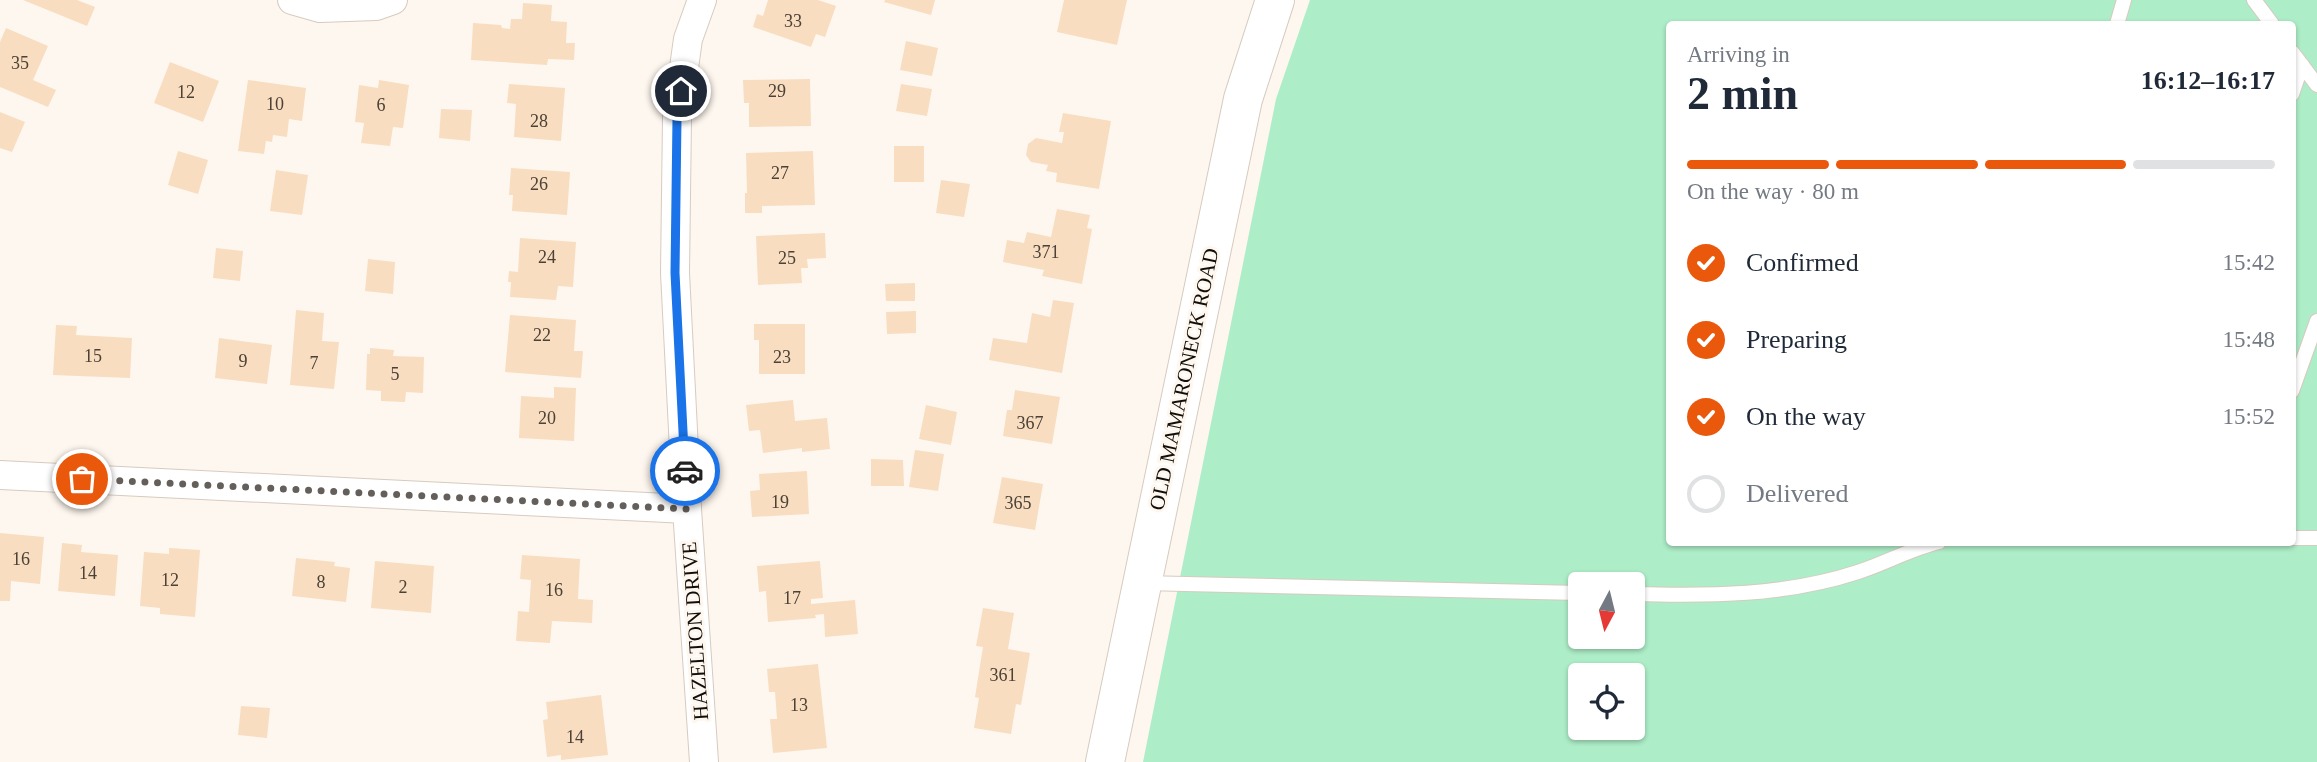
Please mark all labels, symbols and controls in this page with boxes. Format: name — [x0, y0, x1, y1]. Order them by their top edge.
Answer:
house number: 33 — [784, 11, 802, 31]
text: Arriving in — [1687, 42, 1790, 67]
house number: 35 — [11, 53, 29, 73]
pin — [651, 61, 711, 121]
text: 16:12–16:17 — [2141, 66, 2275, 95]
text: 2 min — [1687, 68, 1798, 119]
icon: home — [662, 72, 700, 110]
house number: 29 — [768, 81, 786, 101]
house number: 12 — [177, 82, 195, 102]
house number: 10 — [266, 94, 284, 114]
house number: 6 — [377, 95, 386, 115]
house number: 28 — [530, 111, 548, 131]
house number: 27 — [771, 163, 789, 183]
house number: 26 — [530, 174, 548, 194]
text: On the way · 80 m — [1687, 179, 1859, 204]
house number: 371 — [1033, 242, 1060, 262]
icon: check — [1687, 244, 1725, 282]
street label: OLD MAMARONECK ROAD — [1144, 246, 1224, 512]
house number: 24 — [538, 247, 556, 267]
house number: 25 — [778, 248, 796, 268]
text: Confirmed — [1746, 248, 1859, 277]
text: 15:42 — [2223, 250, 2275, 275]
icon: check — [1687, 321, 1725, 359]
house number: 22 — [533, 325, 551, 345]
text: Preparing — [1746, 325, 1847, 354]
text: 15:48 — [2223, 327, 2275, 352]
house number: 15 — [84, 346, 102, 366]
house number: 23 — [773, 347, 791, 367]
house number: 9 — [239, 351, 248, 371]
house number: 7 — [310, 353, 319, 373]
house number: 5 — [391, 364, 400, 384]
icon: check — [1687, 398, 1725, 436]
text: On the way — [1746, 402, 1866, 431]
text: 15:52 — [2223, 404, 2275, 429]
house number: 20 — [538, 408, 556, 428]
house number: 367 — [1017, 413, 1044, 433]
courier — [650, 436, 720, 506]
pin — [52, 449, 112, 509]
icon: car — [666, 452, 704, 490]
icon: bag — [63, 460, 101, 498]
text: Delivered — [1746, 479, 1849, 508]
house number: 19 — [771, 492, 789, 512]
house number: 365 — [1005, 493, 1032, 513]
street label: HAZELTON DRIVE — [677, 541, 713, 721]
house number: 16 — [12, 549, 30, 569]
house number: 14 — [79, 563, 97, 583]
house number: 12 — [161, 570, 179, 590]
house number: 8 — [317, 572, 326, 592]
north arrow — [1568, 572, 1645, 649]
map controls — [1568, 572, 1645, 740]
house number: 2 — [399, 577, 408, 597]
house number: 16 — [545, 580, 563, 600]
house number: 17 — [783, 588, 801, 608]
button: locate — [1568, 663, 1645, 740]
house number: 361 — [990, 665, 1017, 685]
house number: 13 — [790, 695, 808, 715]
house number: 14 — [566, 727, 584, 747]

